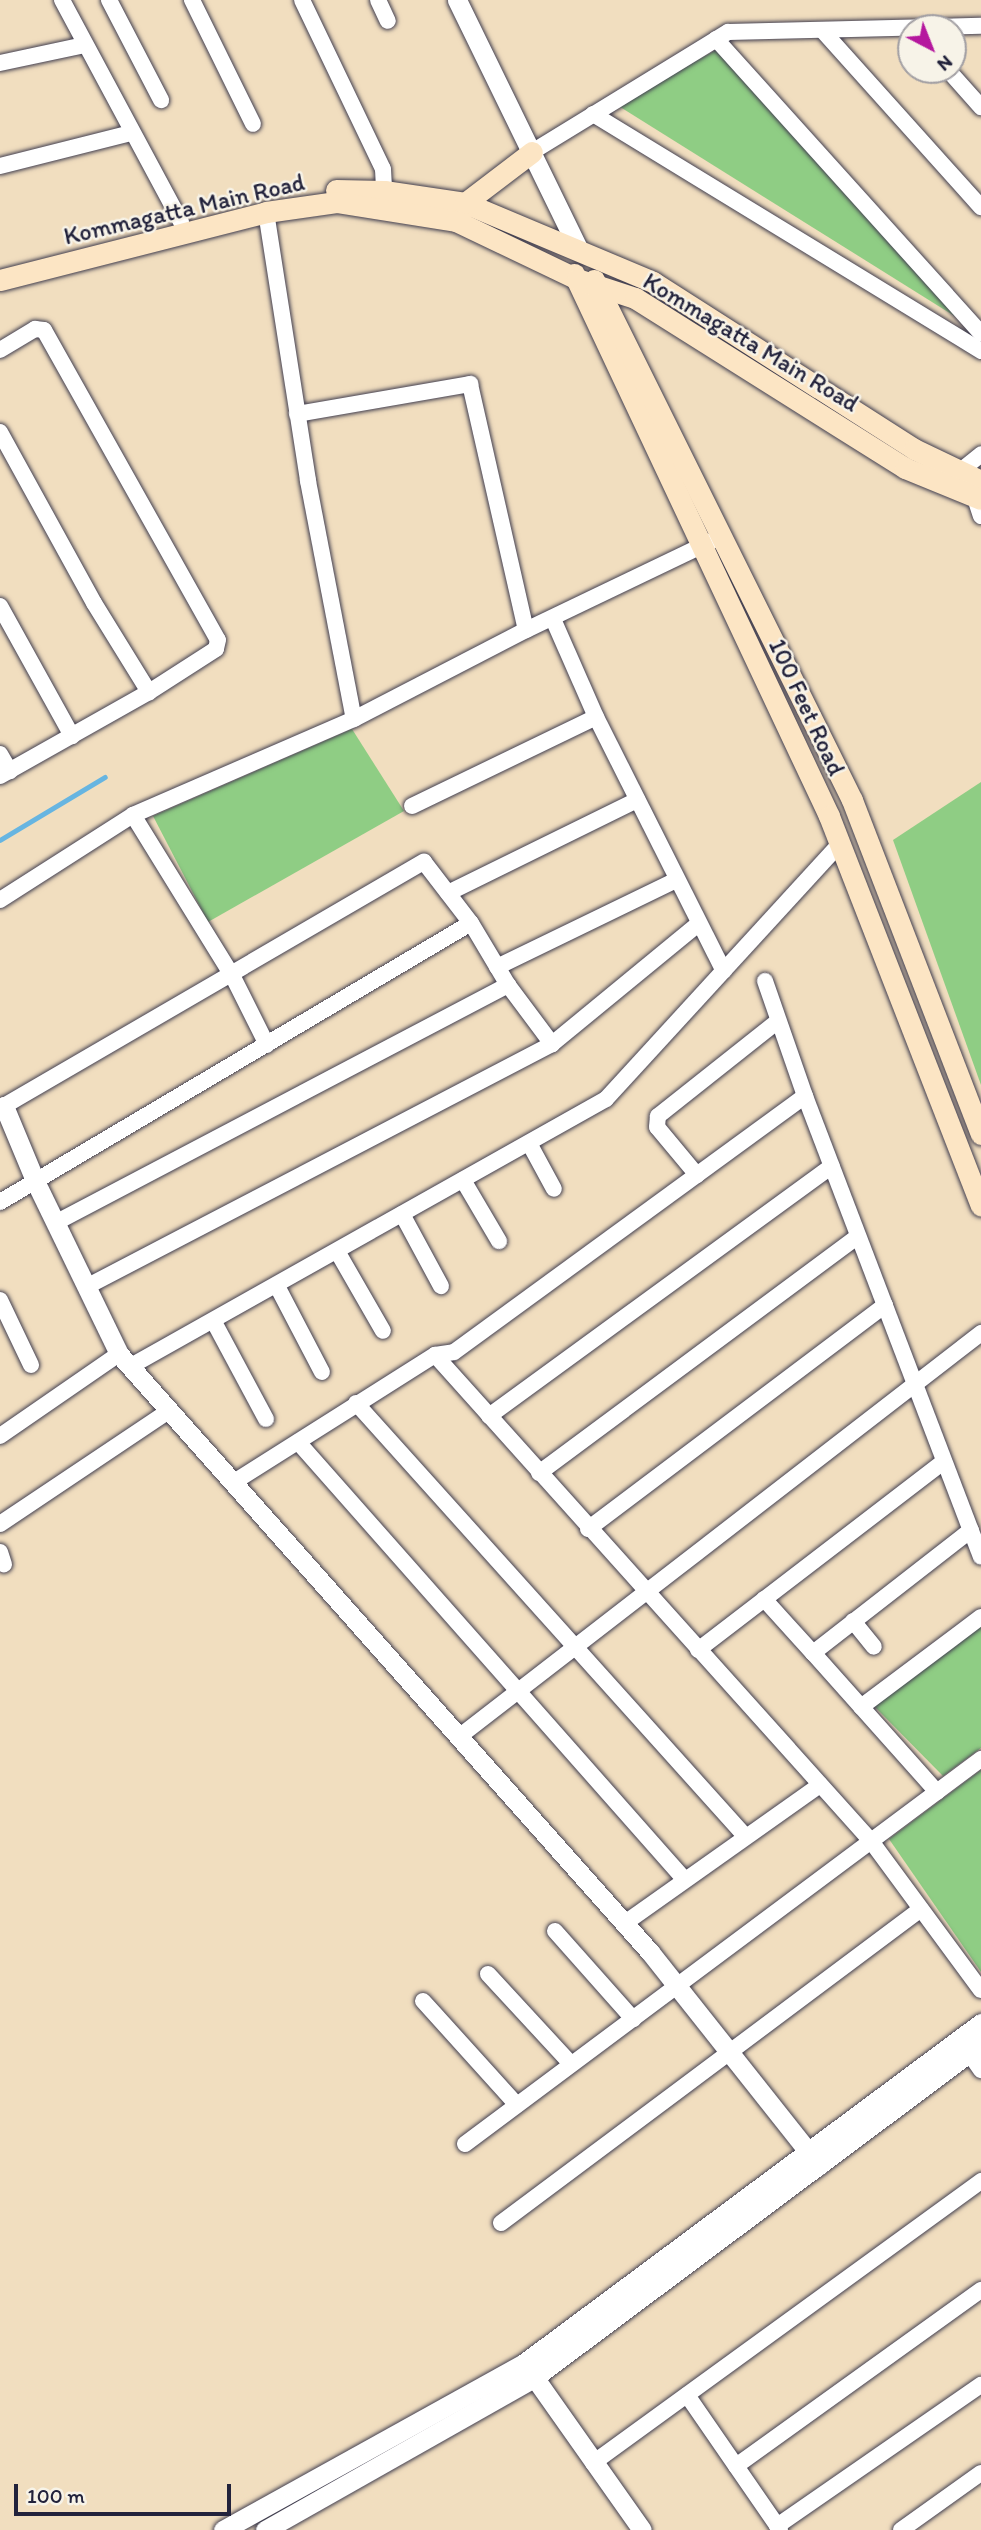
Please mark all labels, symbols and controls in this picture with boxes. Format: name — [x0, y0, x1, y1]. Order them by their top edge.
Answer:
north arrow — [897, 14, 967, 84]
text: N — [933, 51, 958, 76]
street label: Kommagatta Main Road — [61, 167, 307, 251]
street label: Kommagatta Main Road — [638, 266, 864, 418]
street label: 100 Feet Road — [763, 634, 851, 780]
scale bar — [18, 2470, 234, 2514]
text: 100 m — [27, 2483, 85, 2508]

